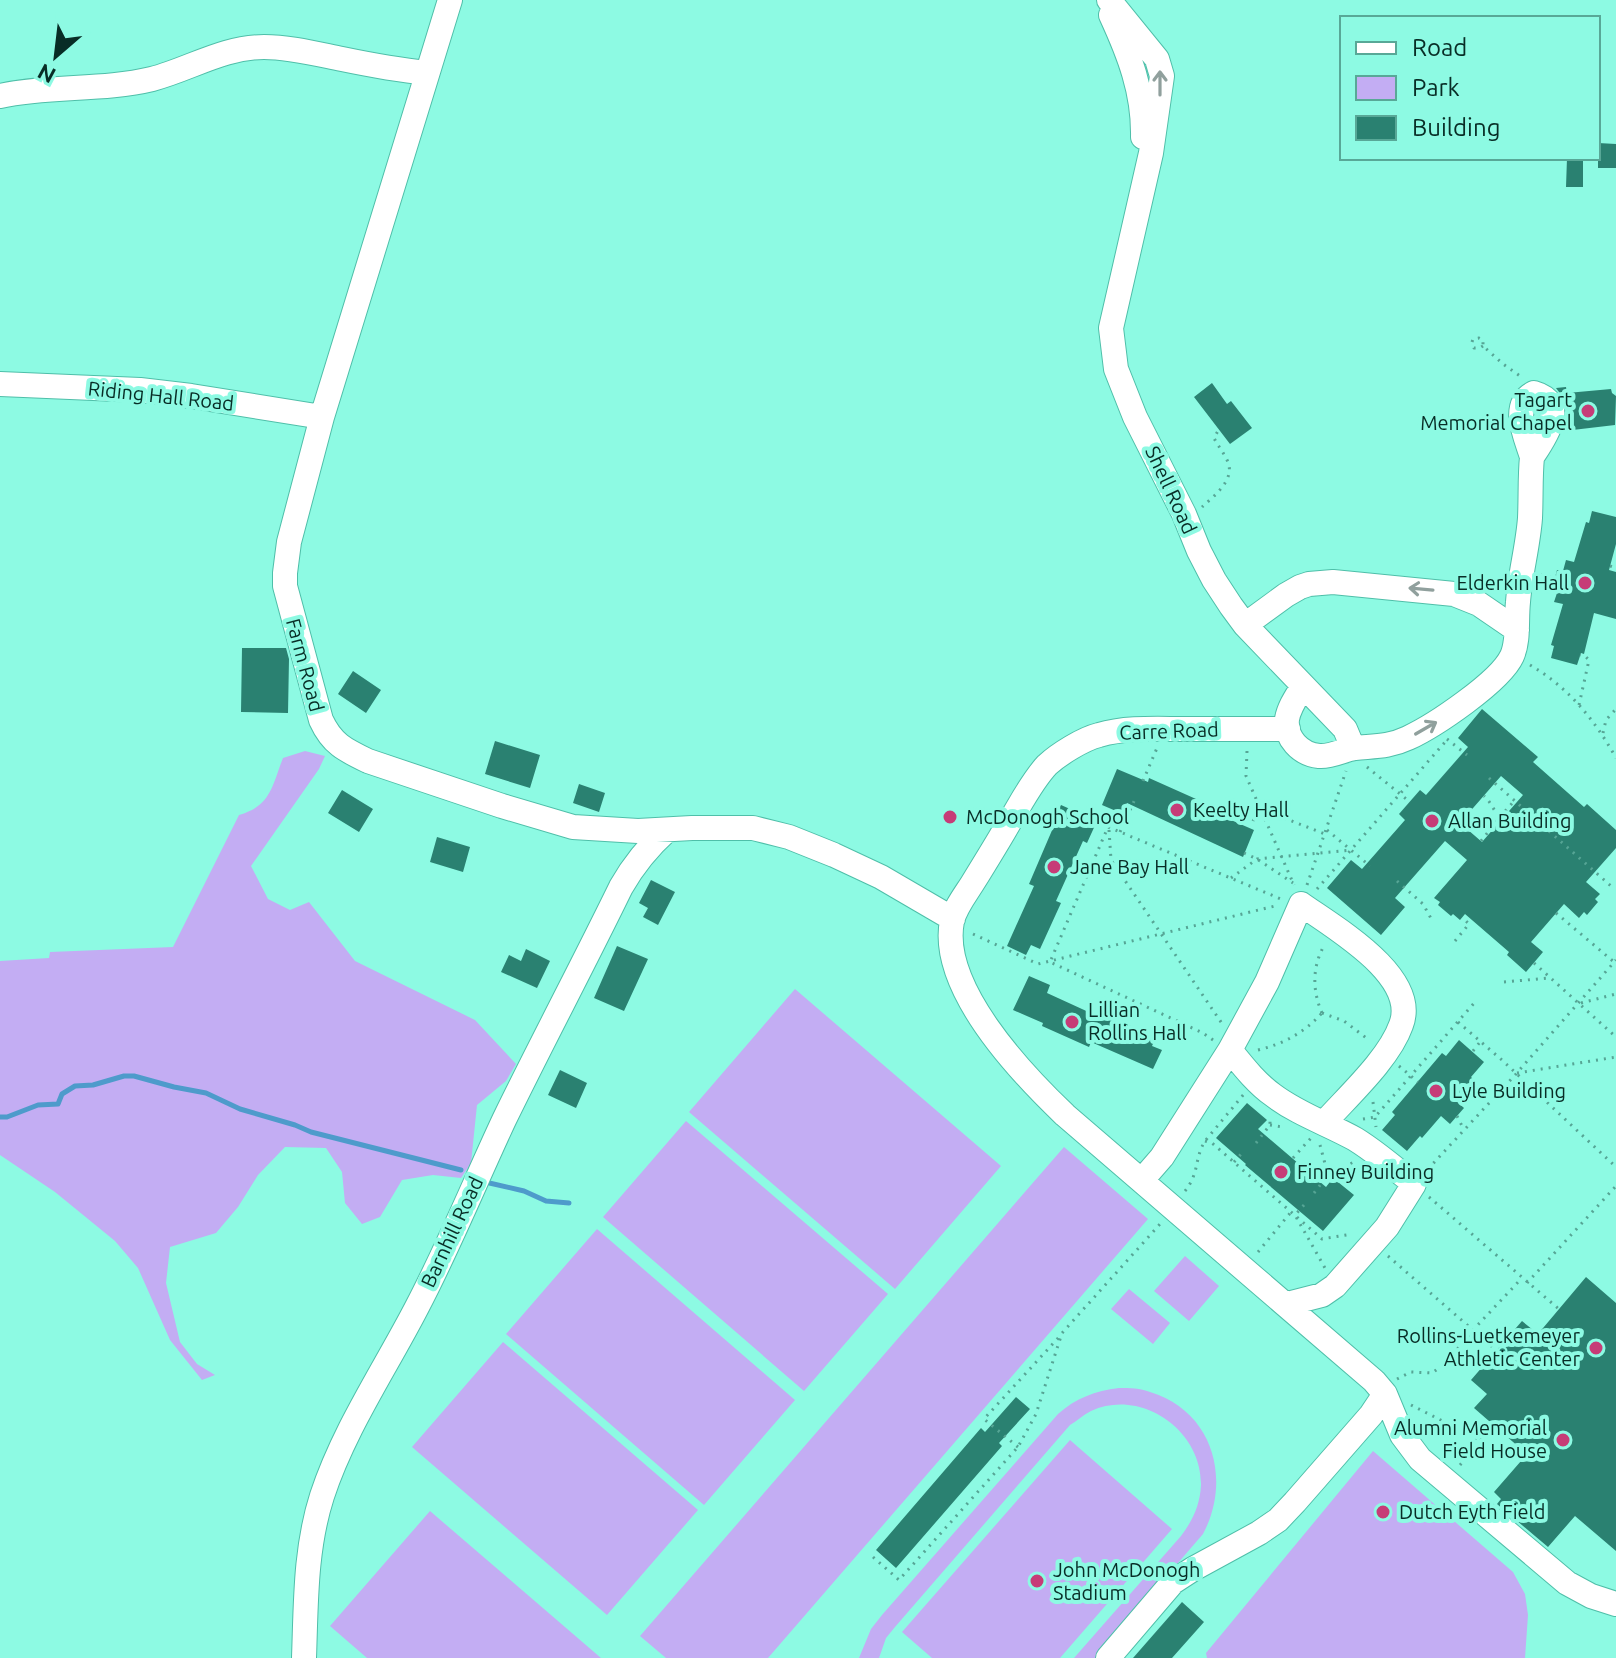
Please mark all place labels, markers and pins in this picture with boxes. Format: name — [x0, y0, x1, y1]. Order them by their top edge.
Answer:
place label: Tagart Memorial Chapel — [1420, 388, 1572, 434]
marker: Tagart Memorial Chapel — [1579, 402, 1597, 420]
place label: Elderkin Hall — [1457, 571, 1569, 594]
marker: Elderkin Hall — [1576, 574, 1594, 592]
place label: Keelty Hall — [1193, 798, 1289, 821]
marker: Keelty Hall — [1168, 801, 1186, 819]
place label: McDonogh School — [966, 805, 1129, 828]
marker: McDonogh School — [941, 808, 959, 826]
place label: Allan Building — [1448, 809, 1572, 832]
marker: Allan Building — [1423, 812, 1441, 830]
place label: Jane Bay Hall — [1070, 855, 1189, 878]
marker: Jane Bay Hall — [1045, 858, 1063, 876]
place label: Lillian Rollins Hall — [1088, 998, 1187, 1044]
marker: Lillian Rollins Hall — [1063, 1013, 1081, 1031]
place label: Lyle Building — [1452, 1079, 1566, 1102]
marker: Lyle Building — [1427, 1082, 1445, 1100]
place label: Finney Building — [1297, 1160, 1434, 1183]
marker: Finney Building — [1272, 1163, 1290, 1181]
place label: Rollins-Luetkemeyer Athletic Center — [1397, 1324, 1580, 1370]
marker: Rollins-Luetkemeyer Athletic Center — [1587, 1339, 1605, 1357]
place label: Alumni Memorial Field House — [1394, 1416, 1547, 1462]
marker: Alumni Memorial Field House — [1554, 1431, 1572, 1449]
place label: Dutch Eyth Field — [1399, 1500, 1546, 1523]
marker: Dutch Eyth Field — [1374, 1503, 1392, 1521]
place label: John McDonogh Stadium — [1053, 1558, 1201, 1604]
marker: John McDonogh Stadium — [1028, 1572, 1046, 1590]

